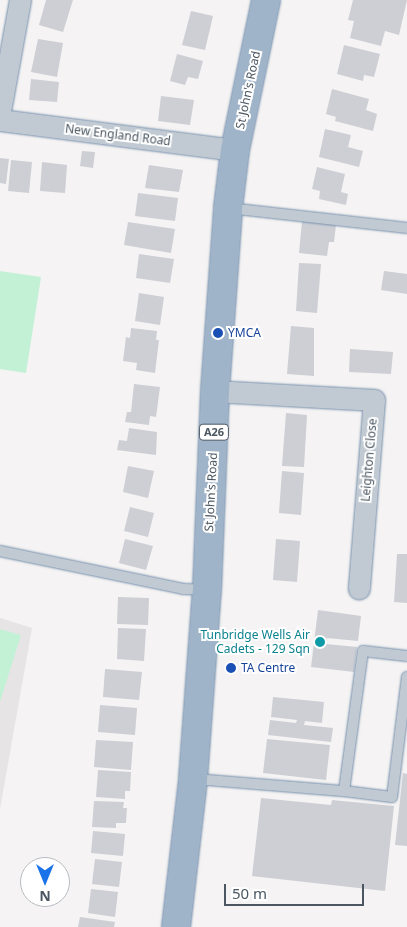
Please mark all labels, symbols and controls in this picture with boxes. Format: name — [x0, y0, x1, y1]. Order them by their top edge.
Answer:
street label: St John's Road — [233, 50, 263, 130]
street label: New England Road — [64, 121, 172, 149]
place label: YMCA — [228, 326, 261, 340]
marker: YMCA — [212, 327, 224, 339]
street label: Leighton Close — [358, 418, 380, 502]
road number: A26 — [198, 424, 230, 441]
street label: St John's Road — [202, 452, 220, 532]
place label: Tunbridge Wells Air Cadets - 129 Sqn — [201, 628, 310, 656]
marker: Tunbridge Wells Air Cadets - 129 Sqn — [314, 636, 326, 648]
place label: TA Centre — [241, 661, 295, 675]
marker: TA Centre — [225, 662, 237, 674]
north arrow — [20, 857, 70, 907]
scale bar — [227, 874, 367, 906]
text: 50 m — [232, 883, 267, 903]
text: N — [39, 887, 51, 906]

